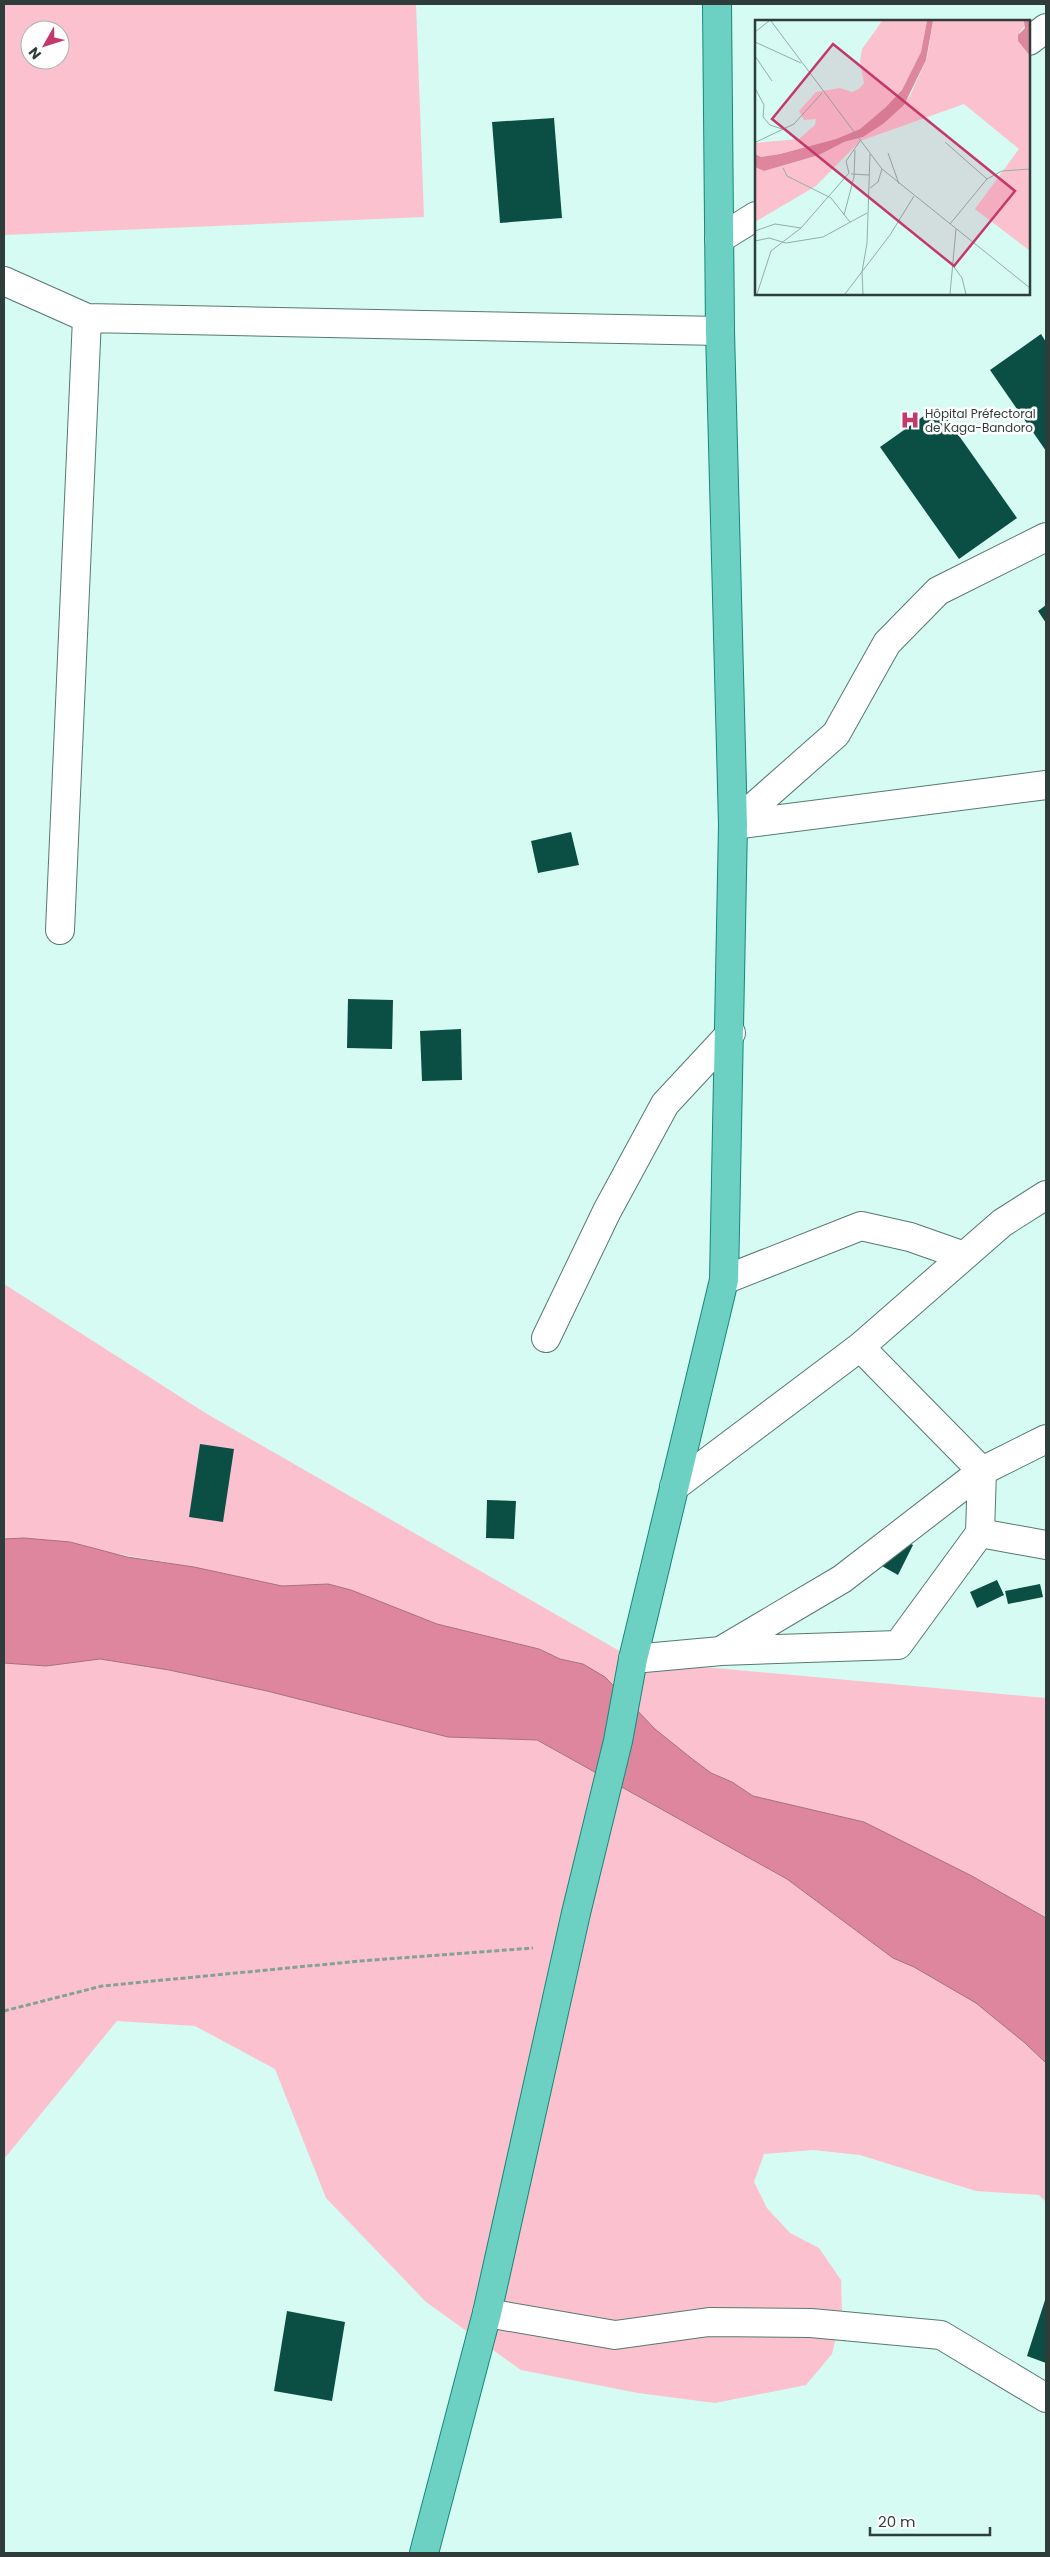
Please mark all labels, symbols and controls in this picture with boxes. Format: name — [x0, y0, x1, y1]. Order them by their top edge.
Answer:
north arrow — [20, 20, 70, 70]
inset map — [755, 20, 1030, 295]
text: N — [24, 43, 46, 64]
place label: Hôpital Préfectoral de Kaga-Bandoro — [925, 405, 1036, 436]
hospital icon: Hôpital Préfectoral de Kaga-Bandoro — [899, 409, 921, 431]
scale bar — [870, 2504, 990, 2536]
text: 20 m — [878, 2511, 916, 2532]

